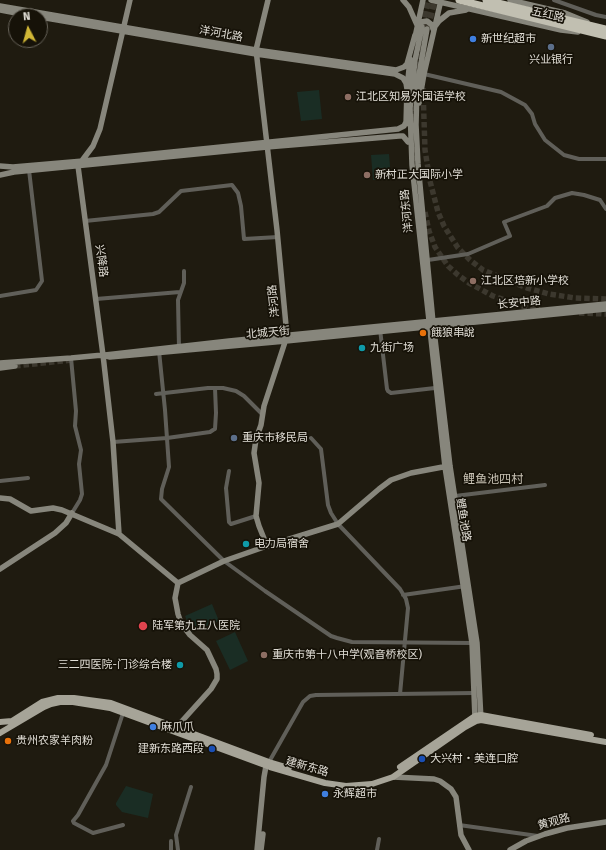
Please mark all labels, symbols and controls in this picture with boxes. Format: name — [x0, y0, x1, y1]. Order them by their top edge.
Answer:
street label: 五红路 — [530, 5, 566, 25]
north arrow — [8, 8, 48, 48]
text: N — [22, 10, 31, 23]
street label: 洋河北路 — [198, 24, 244, 44]
place label: 新世纪超市 — [481, 32, 536, 46]
marker: 新世纪超市 — [468, 34, 478, 44]
marker: 兴业银行 — [546, 42, 556, 52]
place label: 兴业银行 — [529, 53, 573, 67]
place label: 江北区知易外国语学校 — [356, 90, 466, 104]
marker: 江北区知易外国语学校 — [343, 92, 353, 102]
place label: 新村正大国际小学 — [375, 168, 463, 182]
marker: 新村正大国际小学 — [362, 170, 372, 180]
street label: 洋河东路 — [398, 188, 416, 234]
street label: 兴降路 — [92, 244, 110, 278]
place label: 江北区培新小学校 — [481, 274, 569, 288]
marker: 江北区培新小学校 — [468, 276, 478, 286]
street label: 洋河路 — [266, 284, 282, 318]
street label: 长安中路 — [496, 294, 542, 312]
street label: 北城天街 — [246, 325, 290, 341]
place label: 餓狼串說 — [431, 326, 475, 340]
marker: 餓狼串說 — [418, 328, 428, 338]
place label: 九街广场 — [370, 341, 414, 355]
marker: 九街广场 — [357, 343, 367, 353]
place label: 重庆市移民局 — [242, 431, 308, 445]
marker: 重庆市移民局 — [229, 433, 239, 443]
district label: 鲤鱼池四村 — [463, 473, 523, 487]
street label: 鲤鱼池路 — [453, 497, 473, 543]
place label: 电力局宿舍 — [254, 537, 309, 551]
marker: 电力局宿舍 — [241, 539, 251, 549]
place label: 陆军第九五八医院 — [152, 619, 240, 633]
marker: 陆军第九五八医院 — [137, 620, 149, 632]
place label: 重庆市第十八中学(观音桥校区) — [272, 648, 422, 662]
marker: 重庆市第十八中学(观音桥校区) — [259, 650, 269, 660]
place label: 三二四医院-门诊综合楼 — [58, 658, 172, 672]
marker: 三二四医院-门诊综合楼 — [175, 660, 185, 670]
place label: 麻爪爪 — [161, 720, 194, 734]
marker: 麻爪爪 — [148, 722, 158, 732]
place label: 贵州农家羊肉粉 — [16, 734, 93, 748]
marker: 贵州农家羊肉粉 — [3, 736, 13, 746]
place label: 建新东路西段 — [138, 742, 204, 756]
marker: 建新东路西段 — [207, 744, 217, 754]
place label: 大兴村‧美连口腔 — [430, 752, 518, 766]
marker: 大兴村‧美连口腔 — [417, 754, 427, 764]
street label: 建新东路 — [284, 755, 330, 779]
place label: 永辉超市 — [333, 787, 377, 801]
marker: 永辉超市 — [320, 789, 330, 799]
street label: 黄观路 — [536, 811, 572, 833]

